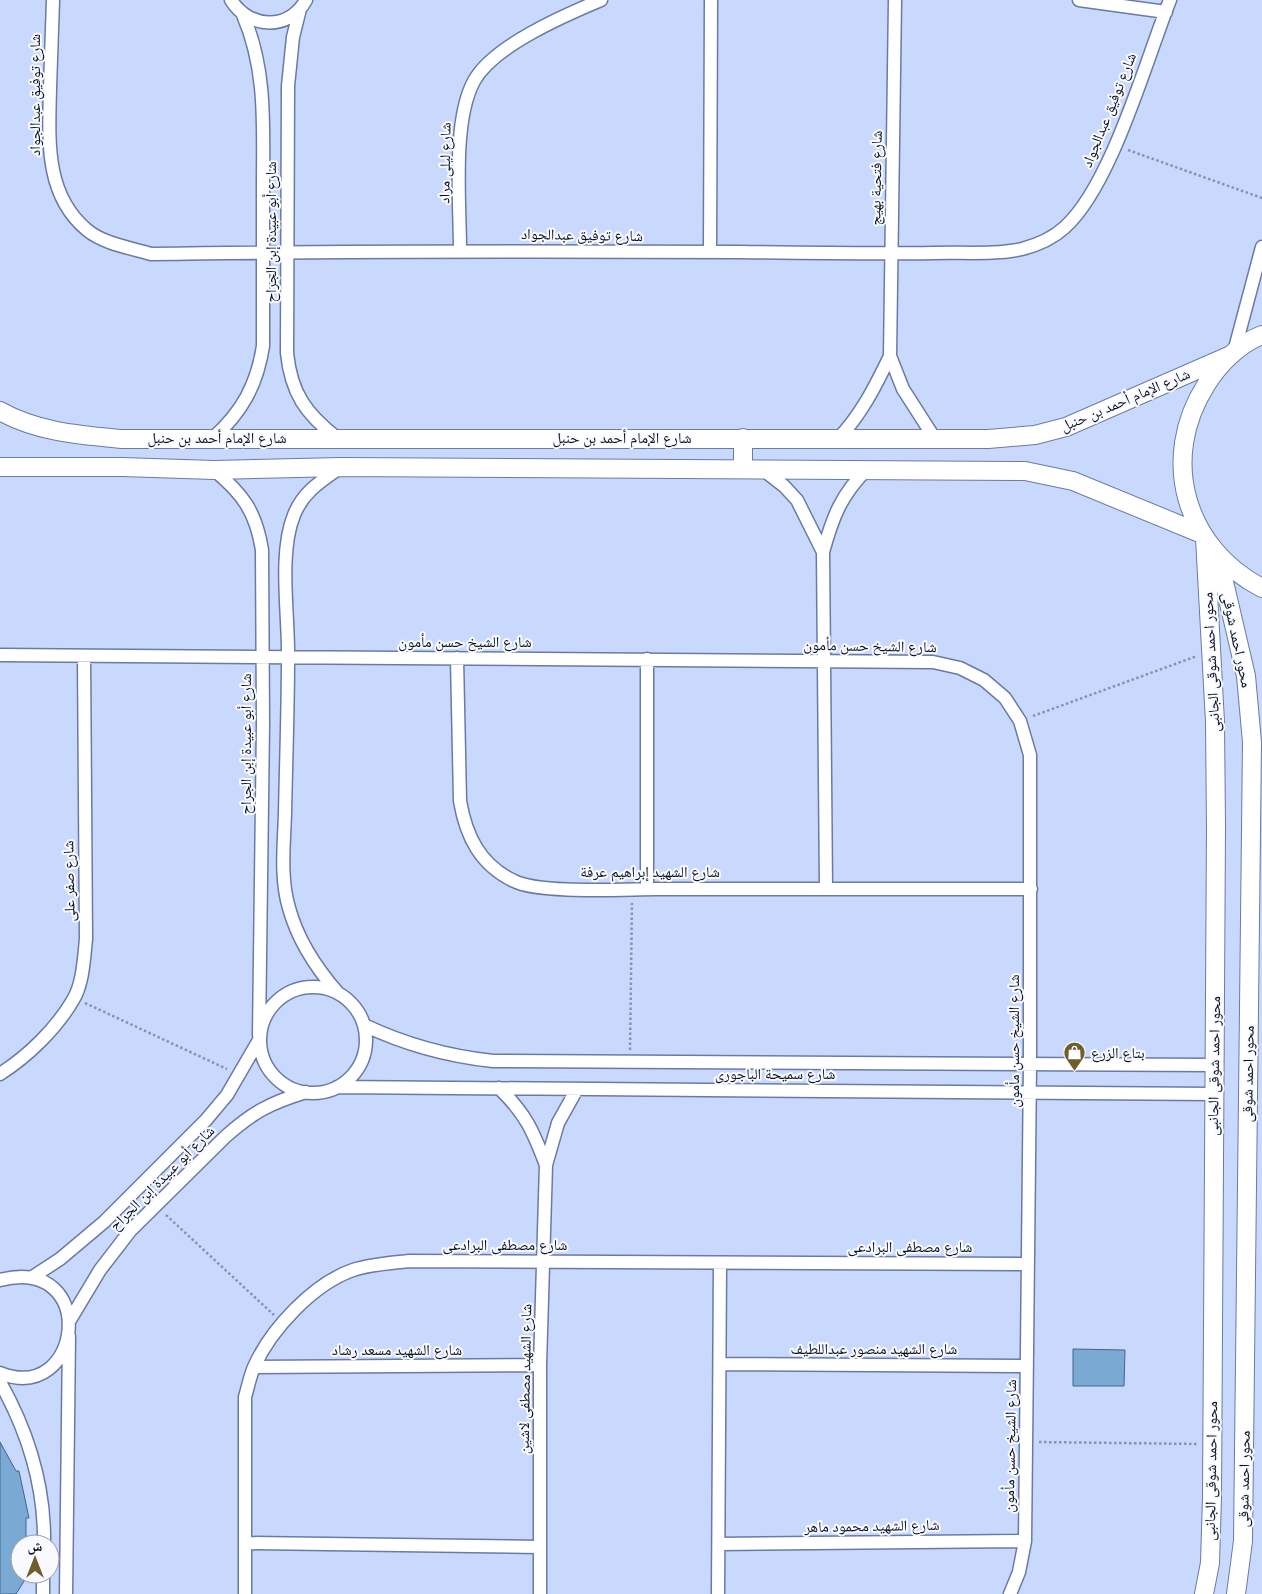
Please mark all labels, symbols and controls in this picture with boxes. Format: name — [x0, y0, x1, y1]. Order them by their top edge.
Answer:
street label: شارع توفيق عبدالجواد — [26, 34, 45, 156]
street label: شارع توفيق عبدالجواد — [1078, 50, 1141, 170]
street label: شارع ليلى مراد — [435, 122, 456, 204]
street label: شارع فتحية بهيج — [866, 130, 887, 226]
street label: شارع أبو عبيدة إبن الجراح — [262, 161, 281, 303]
street label: شارع توفيق عبدالجواد — [521, 225, 643, 246]
street label: شارع الإمام أحمد بن حنبل — [1057, 364, 1193, 436]
street label: شارع الإمام أحمد بن حنبل — [147, 429, 287, 448]
street label: شارع الإمام أحمد بن حنبل — [552, 429, 692, 448]
street label: محور احمد شوقى الجانبى — [1198, 591, 1225, 732]
street label: محور احمد شوقى — [1217, 591, 1256, 690]
street label: شارع الشيخ حسن مأمون — [398, 633, 532, 652]
street label: شارع الشيخ حسن مأمون — [803, 636, 937, 657]
street label: شارع أبو عبيدة إبن الجراح — [237, 673, 256, 815]
street label: شارع صفر على — [59, 840, 80, 922]
street label: شارع الشهيد إبراهيم عرفة — [580, 863, 720, 882]
street label: شارع الشيخ حسن مأمون — [1005, 974, 1024, 1108]
street label: محور احمد شوقى الجانبى — [1204, 996, 1225, 1136]
street label: محور احمد شوقى — [1238, 1025, 1259, 1123]
shop icon: بتاع الزرع — [1063, 1041, 1087, 1072]
place label: بتاع الزرع — [1091, 1044, 1145, 1063]
street label: شارع سميحة الباجورى — [715, 1065, 835, 1084]
street label: شارع أبو عبيدة إبن الجراح — [106, 1122, 219, 1235]
street label: شارع مصطفى البرادعى — [443, 1236, 568, 1255]
street label: شارع مصطفى البرادعى — [848, 1238, 973, 1257]
street label: شارع الشهيد مصطفى لاشين — [515, 1304, 536, 1454]
street label: شارع الشهيد منصور عبداللطيف — [791, 1340, 958, 1359]
street label: شارع الشهيد مسعد رشاد — [332, 1341, 462, 1360]
street label: شارع الشيخ حسن مأمون — [1000, 1379, 1021, 1513]
street label: محور احمد شوقى الجانبى — [1201, 1401, 1222, 1541]
street label: محور احمد شوقى — [1234, 1430, 1255, 1528]
street label: شارع الشهيد محمود ماهر — [803, 1516, 940, 1537]
north arrow — [10, 1534, 60, 1584]
text: ش — [28, 1538, 43, 1555]

